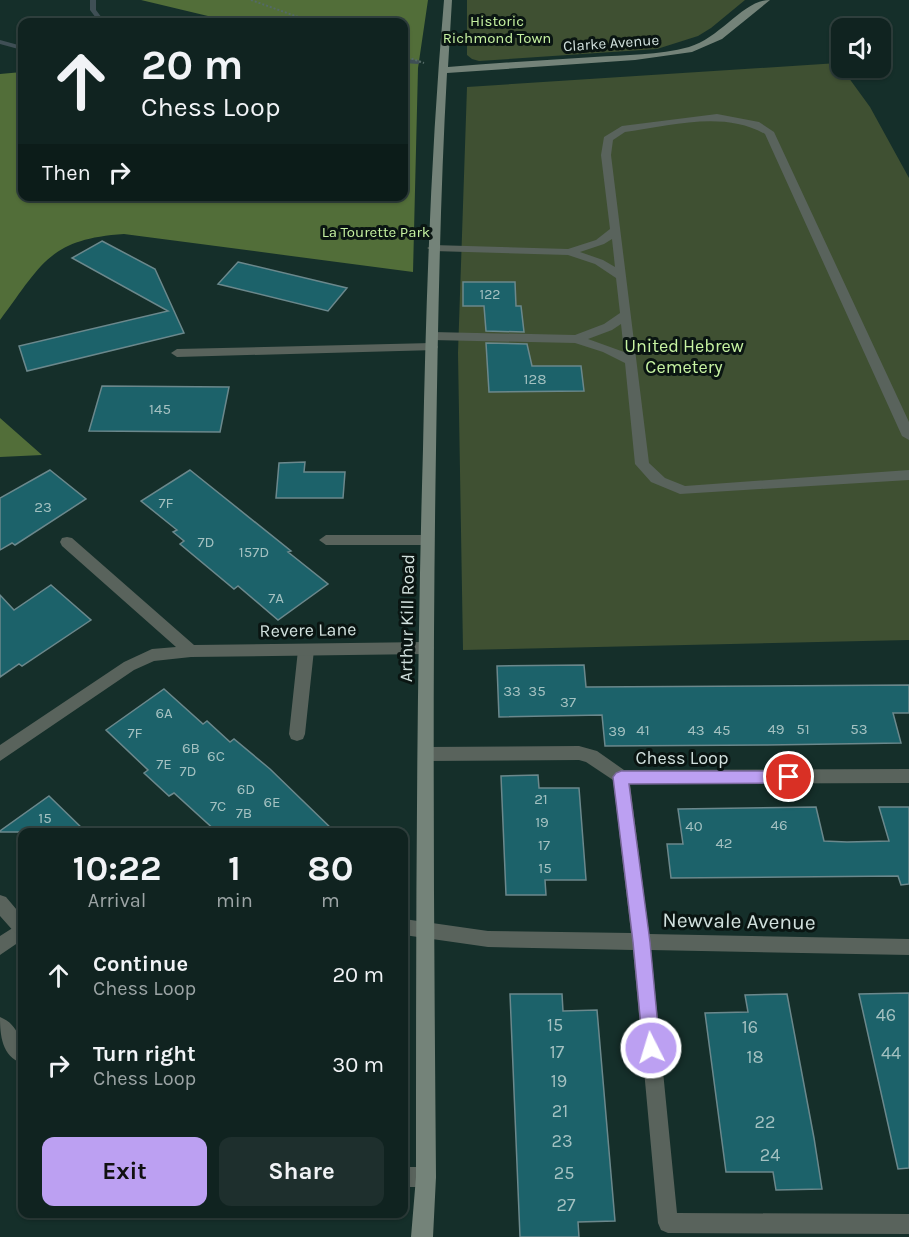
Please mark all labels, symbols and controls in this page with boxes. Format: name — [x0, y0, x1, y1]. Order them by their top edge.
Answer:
park label: Historic Richmond Town — [443, 12, 551, 47]
map controls — [831, 18, 891, 78]
button: sound — [831, 18, 891, 78]
street label: Clarke Avenue — [562, 31, 660, 55]
text: 20 m — [141, 40, 243, 90]
icon: ahead — [42, 42, 120, 120]
text: Chess Loop — [141, 91, 280, 123]
icon: right — [103, 156, 136, 189]
text: Then — [42, 160, 91, 186]
park label: La Tourette Park — [322, 223, 430, 241]
house number: 122 — [480, 286, 500, 303]
park label: United Hebrew Cemetery — [624, 335, 744, 378]
house number: 128 — [524, 370, 546, 388]
house number: 145 — [149, 400, 171, 418]
house number: 7F — [159, 494, 174, 512]
house number: 23 — [34, 498, 52, 516]
house number: 7D — [198, 533, 214, 551]
house number: 157D — [239, 543, 269, 561]
street label: Arthur Kill Road — [395, 554, 419, 682]
house number: 7A — [268, 589, 284, 607]
street label: Revere Lane — [259, 618, 357, 642]
house number: 33 — [503, 682, 521, 700]
house number: 35 — [528, 682, 546, 700]
house number: 37 — [560, 693, 576, 711]
house number: 6A — [155, 704, 173, 722]
house number: 49 — [767, 720, 785, 738]
house number: 51 — [796, 720, 810, 738]
house number: 53 — [850, 720, 868, 738]
house number: 41 — [636, 721, 650, 739]
house number: 43 — [687, 721, 705, 739]
house number: 45 — [714, 721, 730, 739]
house number: 39 — [608, 722, 626, 740]
house number: 7F — [128, 724, 143, 742]
house number: 6B — [182, 739, 200, 757]
house number: 6C — [207, 747, 225, 765]
street label: Chess Loop — [636, 747, 728, 769]
pin — [763, 751, 814, 802]
house number: 7E — [156, 755, 172, 773]
icon: arrive — [772, 760, 805, 793]
house number: 7D — [180, 762, 196, 780]
house number: 6D — [237, 780, 255, 798]
house number: 21 — [534, 790, 548, 808]
house number: 6E — [263, 793, 281, 811]
house number: 7C — [210, 797, 226, 815]
house number: 7B — [236, 804, 252, 822]
house number: 15 — [38, 809, 52, 827]
house number: 19 — [535, 813, 549, 831]
house number: 46 — [771, 816, 787, 834]
house number: 40 — [685, 817, 703, 835]
house number: 42 — [715, 834, 733, 852]
house number: 17 — [538, 836, 550, 854]
text: 10:22 — [73, 847, 161, 889]
text: 1 — [228, 847, 241, 889]
text: 80 — [307, 847, 353, 889]
house number: 15 — [538, 859, 552, 877]
text: Arrival — [88, 889, 146, 912]
text: min — [216, 889, 253, 912]
text: m — [321, 889, 340, 912]
street label: Newvale Avenue — [662, 908, 816, 934]
text: Continue — [93, 951, 188, 977]
icon: ahead — [42, 959, 75, 992]
text: 20 m — [332, 962, 384, 988]
text: Chess Loop — [93, 977, 196, 1000]
house number: 46 — [876, 1004, 896, 1026]
house number: 15 — [547, 1014, 563, 1036]
position arrow — [619, 1016, 683, 1080]
house number: 16 — [742, 1016, 758, 1038]
text: Turn right — [93, 1041, 196, 1067]
house number: 17 — [550, 1041, 565, 1063]
house number: 44 — [881, 1042, 901, 1064]
house number: 18 — [746, 1046, 764, 1068]
icon: right — [42, 1049, 75, 1082]
text: 30 m — [332, 1052, 384, 1078]
text: Chess Loop — [93, 1067, 196, 1090]
house number: 19 — [551, 1070, 567, 1092]
house number: 21 — [552, 1100, 568, 1122]
house number: 22 — [755, 1111, 775, 1133]
house number: 23 — [551, 1130, 573, 1152]
button: Exit — [42, 1137, 207, 1206]
button: Share — [219, 1137, 384, 1206]
house number: 24 — [760, 1144, 780, 1166]
house number: 25 — [554, 1162, 574, 1184]
house number: 27 — [557, 1194, 576, 1216]

